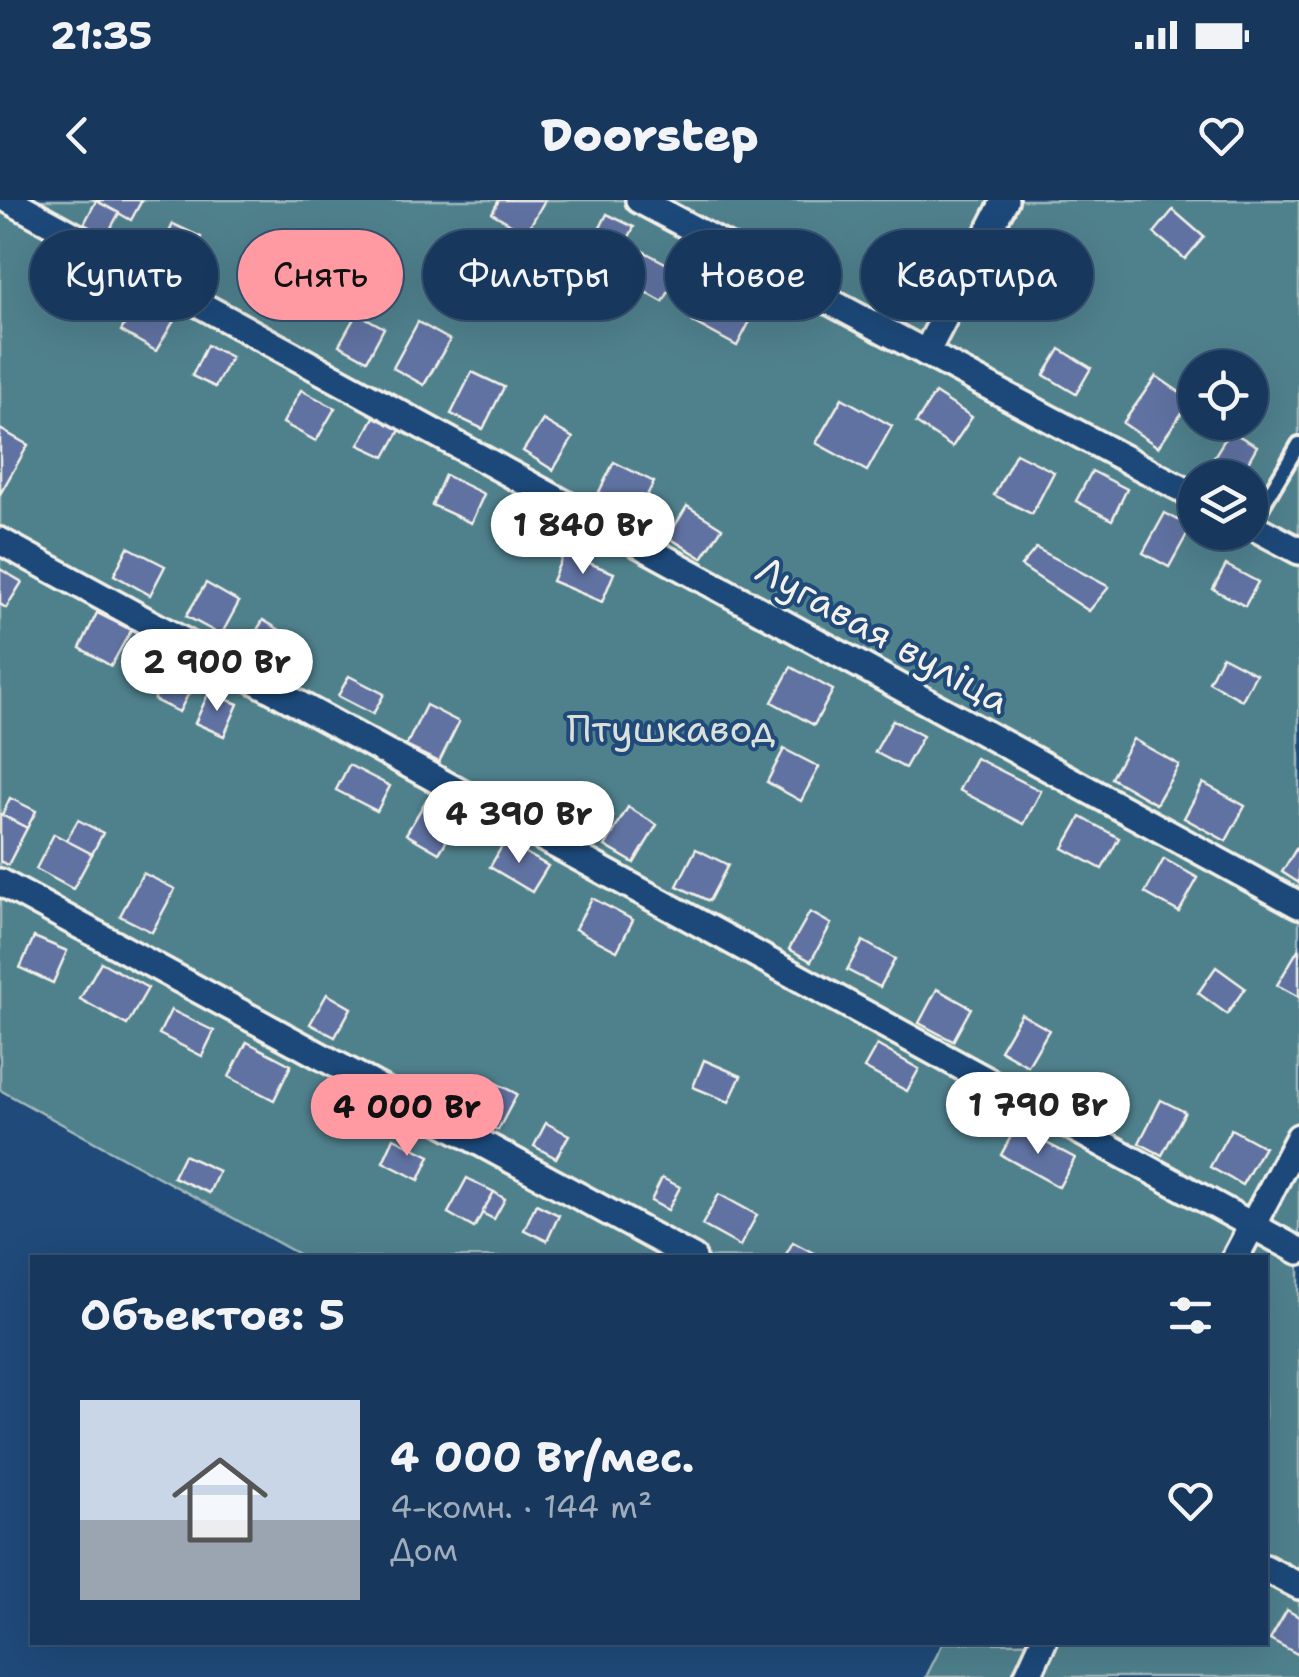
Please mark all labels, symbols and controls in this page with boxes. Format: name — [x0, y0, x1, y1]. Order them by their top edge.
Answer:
text: 21:35 — [50, 10, 152, 61]
text: Doorstep — [540, 105, 759, 165]
icon: back — [50, 108, 105, 163]
icon: heart — [1194, 108, 1249, 163]
chip: Купить — [30, 230, 218, 320]
chip: Снять — [238, 230, 403, 320]
chip: Фильтры — [423, 230, 645, 320]
chip: Новое — [665, 230, 841, 320]
chip: Квартира — [861, 230, 1093, 320]
map controls — [1178, 350, 1268, 550]
button: locate — [1178, 350, 1268, 440]
button: layers — [1178, 460, 1268, 550]
pin: 1 840 Br — [480, 492, 686, 577]
text: 1 840 Br — [513, 503, 653, 546]
street label: Лугавая вуліца — [747, 544, 1020, 726]
pin: 2 900 Br — [114, 629, 320, 714]
text: 2 900 Br — [143, 640, 291, 683]
park label: Птушкавод — [567, 703, 775, 754]
pin: 4 390 Br — [416, 781, 622, 866]
text: 4 390 Br — [445, 792, 593, 835]
pin: 1 790 Br — [935, 1072, 1141, 1157]
pin: 4 000 Br — [304, 1074, 510, 1159]
text: 1 790 Br — [968, 1083, 1108, 1126]
text: 4 000 Br — [333, 1085, 481, 1128]
text: Объектов: 5 — [80, 1287, 345, 1343]
icon: filters — [1163, 1288, 1218, 1343]
text: 4 000 Br/мес. — [390, 1429, 695, 1485]
icon: home — [160, 1440, 280, 1560]
icon: heart — [1163, 1473, 1218, 1528]
text: 4-комн. · 144 m² — [390, 1485, 652, 1528]
text: Дом — [390, 1528, 458, 1571]

